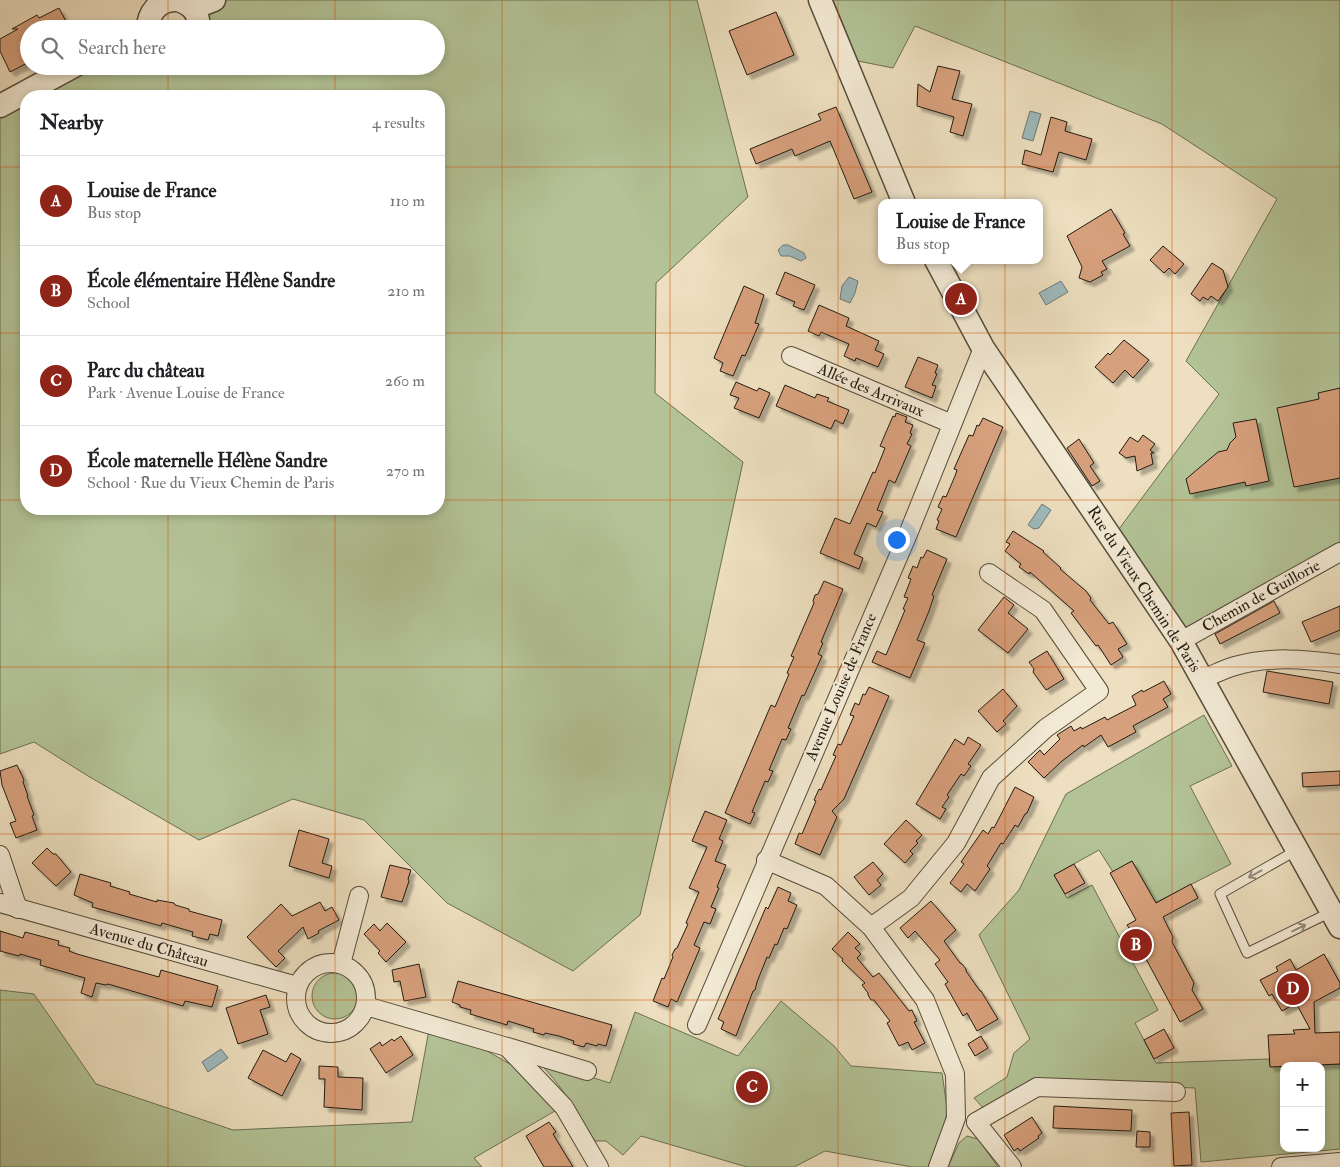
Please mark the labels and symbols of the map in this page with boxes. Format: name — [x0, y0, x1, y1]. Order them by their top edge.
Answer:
pin: A — [945, 280, 977, 318]
street label: Allée des Arrivaux — [814, 358, 927, 421]
street label: Rue du Vieux Chemin de Paris — [1083, 502, 1205, 676]
your location — [884, 527, 910, 553]
street label: Chemin de Guillorie — [1199, 555, 1324, 637]
street label: Avenue Louise de France — [800, 610, 881, 765]
one-way arrow — [1248, 870, 1263, 879]
street label: Avenue du Château — [86, 918, 211, 972]
one-way arrow — [1291, 922, 1306, 932]
pin: B — [1120, 926, 1152, 964]
pin: D — [1277, 970, 1309, 1008]
pin: C — [736, 1068, 768, 1106]

